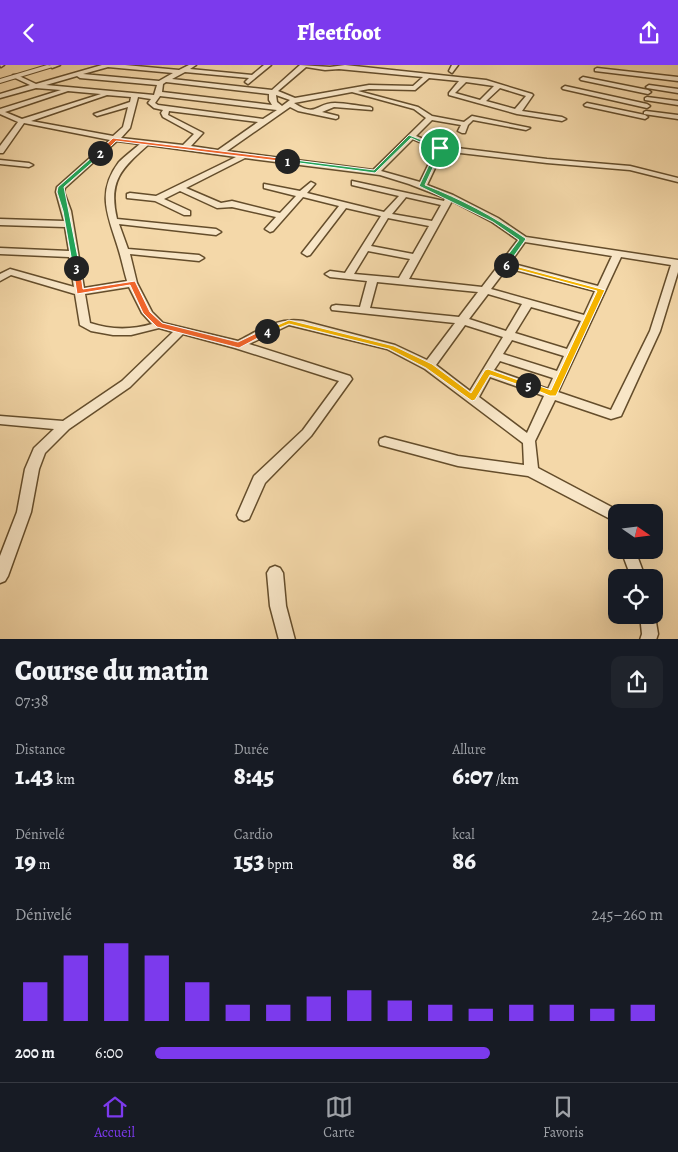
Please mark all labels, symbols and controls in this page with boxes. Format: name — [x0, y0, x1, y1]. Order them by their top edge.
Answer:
text: Fleetfoot — [297, 18, 381, 48]
icon: back — [15, 19, 43, 47]
icon: share — [635, 19, 663, 47]
pin — [419, 127, 461, 169]
icon: arrive — [426, 134, 454, 162]
pin: 2 — [88, 141, 112, 165]
text: 2 — [97, 144, 104, 163]
pin: 1 — [274, 149, 300, 173]
text: 1 — [285, 152, 290, 171]
pin: 6 — [494, 253, 518, 277]
pin: 3 — [64, 255, 88, 281]
text: 6 — [503, 256, 510, 275]
text: 3 — [73, 259, 80, 278]
pin: 4 — [254, 319, 280, 343]
text: 4 — [264, 322, 271, 341]
pin: 5 — [516, 373, 540, 397]
text: 5 — [526, 376, 531, 395]
north arrow — [608, 504, 662, 559]
map controls — [608, 504, 663, 624]
button: locate — [608, 569, 663, 624]
text: Course du matin — [15, 652, 209, 690]
button: share — [611, 656, 663, 708]
text: 07:38 — [15, 690, 48, 712]
text: Distance — [15, 740, 65, 759]
text: Durée — [234, 740, 269, 759]
text: Allure — [452, 740, 486, 759]
text: 1.43 — [15, 759, 54, 793]
text: 8:45 — [234, 759, 274, 793]
text: 6:07 — [452, 759, 493, 793]
text: km — [54, 770, 75, 789]
text: /km — [493, 770, 519, 789]
text: Dénivelé — [15, 825, 65, 844]
text: Cardio — [234, 825, 273, 844]
text: kcal — [452, 825, 475, 844]
text: 19 — [15, 844, 36, 878]
text: 153 — [234, 844, 264, 878]
text: 86 — [452, 844, 476, 878]
text: m — [36, 855, 50, 874]
text: bpm — [264, 855, 293, 874]
text: Dénivelé — [15, 904, 72, 926]
text: 245–260 m — [592, 904, 663, 926]
text: 200 m — [15, 1042, 55, 1064]
text: 6:00 — [95, 1042, 123, 1064]
tab: Accueil — [94, 1093, 135, 1142]
tab: Carte — [323, 1093, 355, 1142]
tab: Favoris — [543, 1093, 584, 1142]

